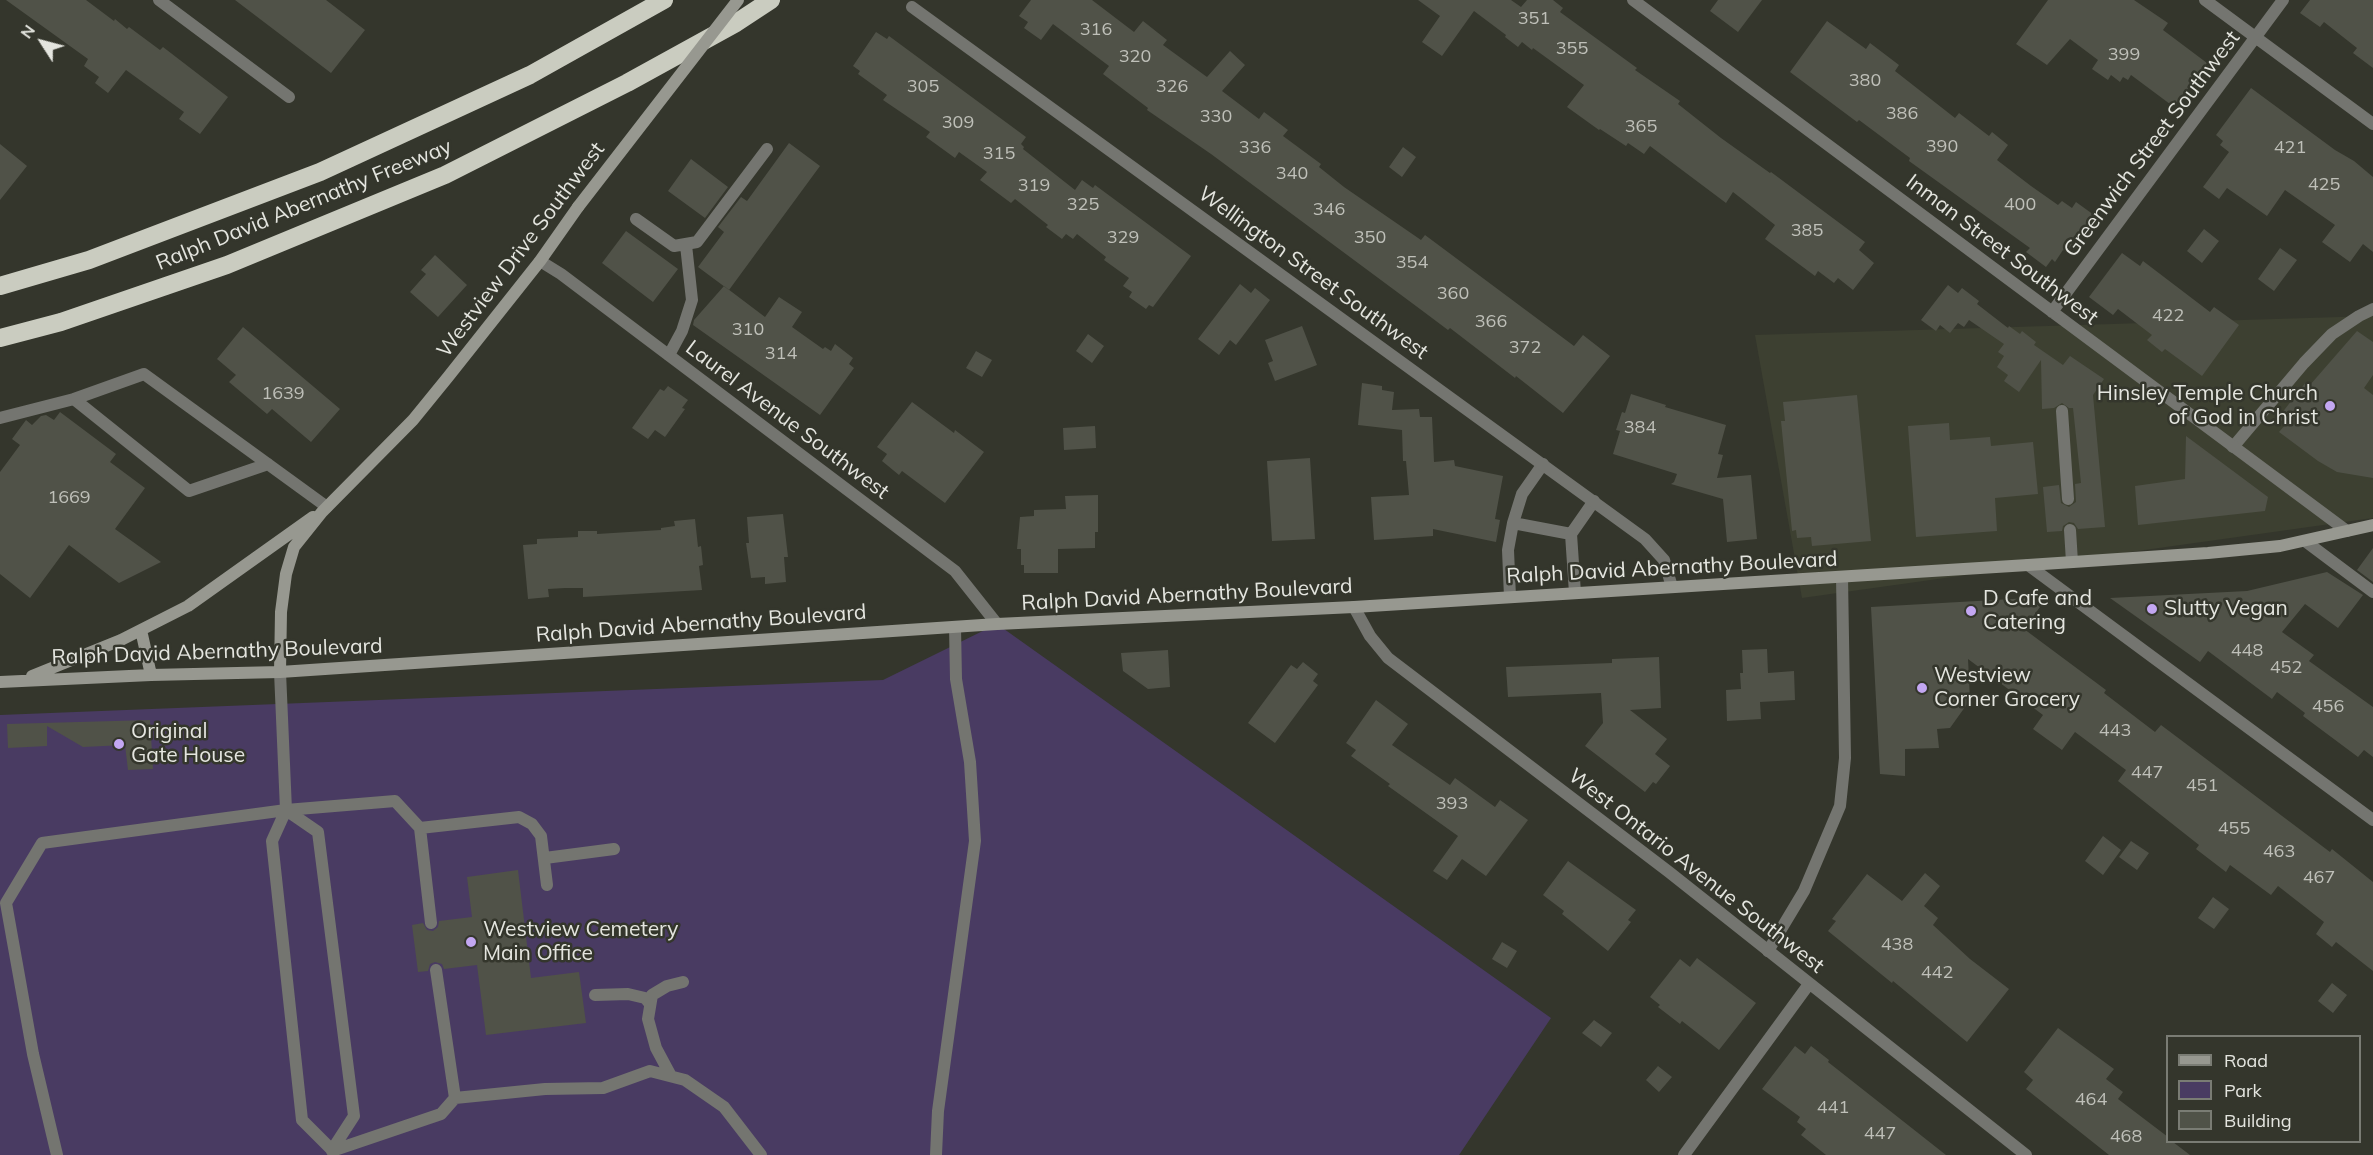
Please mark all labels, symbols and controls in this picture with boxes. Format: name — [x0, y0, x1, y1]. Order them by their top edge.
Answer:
house number: 351 — [1518, 8, 1550, 30]
north arrow — [12, 12, 72, 72]
house number: 316 — [1080, 19, 1112, 41]
text: N — [16, 21, 39, 42]
street label: Greenwich Street Southwest — [2059, 26, 2245, 262]
house number: 355 — [1556, 38, 1588, 60]
house number: 399 — [2108, 44, 2140, 66]
house number: 320 — [1119, 46, 1151, 68]
house number: 380 — [1849, 70, 1881, 92]
house number: 305 — [907, 76, 939, 98]
house number: 326 — [1156, 76, 1188, 98]
house number: 386 — [1886, 103, 1918, 125]
house number: 330 — [1200, 106, 1232, 128]
house number: 309 — [942, 112, 974, 134]
house number: 365 — [1625, 116, 1657, 138]
street label: Ralph David Abernathy Freeway — [153, 134, 455, 276]
house number: 390 — [1926, 136, 1958, 158]
house number: 336 — [1239, 137, 1271, 159]
house number: 421 — [2274, 137, 2306, 159]
street label: Westview Drive Southwest — [432, 138, 610, 362]
house number: 315 — [983, 143, 1015, 165]
house number: 340 — [1276, 163, 1308, 185]
street label: Inman Street Southwest — [1901, 170, 2103, 330]
house number: 425 — [2308, 174, 2340, 196]
house number: 319 — [1018, 175, 1050, 197]
street label: Wellington Street Southwest — [1193, 181, 1433, 365]
house number: 325 — [1067, 194, 1099, 216]
house number: 400 — [2004, 194, 2036, 216]
house number: 346 — [1313, 199, 1345, 221]
house number: 385 — [1791, 220, 1823, 242]
house number: 329 — [1107, 227, 1139, 249]
house number: 350 — [1354, 227, 1386, 249]
house number: 354 — [1396, 252, 1428, 274]
house number: 360 — [1437, 283, 1469, 305]
house number: 422 — [2152, 305, 2184, 327]
house number: 366 — [1475, 311, 1507, 333]
house number: 310 — [732, 319, 764, 341]
street label: Laurel Avenue Southwest — [680, 335, 894, 505]
house number: 372 — [1509, 337, 1541, 359]
house number: 314 — [765, 343, 797, 365]
place label: Hinsley Temple Church of God in Christ — [2097, 381, 2318, 431]
house number: 1639 — [261, 383, 305, 405]
marker: Hinsley Temple Church of God in Christ — [2323, 399, 2337, 413]
house number: 384 — [1624, 417, 1656, 439]
house number: 1669 — [47, 487, 91, 509]
street label: Ralph David Abernathy Boulevard — [1506, 547, 1838, 589]
street label: Ralph David Abernathy Boulevard — [1021, 574, 1353, 616]
place label: D Cafe and Catering — [1983, 586, 2092, 636]
place label: Slutty Vegan — [2164, 596, 2288, 622]
street label: Ralph David Abernathy Boulevard — [535, 600, 867, 648]
marker: Slutty Vegan — [2145, 602, 2159, 616]
marker: D Cafe and Catering — [1964, 604, 1978, 618]
street label: Ralph David Abernathy Boulevard — [51, 634, 383, 670]
house number: 448 — [2231, 640, 2263, 662]
house number: 452 — [2270, 657, 2302, 679]
place label: Westview Corner Grocery — [1934, 663, 2080, 713]
marker: Westview Corner Grocery — [1915, 681, 1929, 695]
house number: 456 — [2312, 696, 2344, 718]
place label: Original Gate House — [131, 719, 245, 769]
house number: 443 — [2099, 720, 2131, 742]
marker: Original Gate House — [112, 737, 126, 751]
house number: 447 — [2131, 762, 2163, 784]
street label: West Ontario Avenue Southwest — [1563, 763, 1829, 979]
house number: 451 — [2186, 775, 2218, 797]
house number: 393 — [1436, 793, 1468, 815]
house number: 455 — [2218, 818, 2250, 840]
house number: 463 — [2263, 841, 2295, 863]
house number: 467 — [2303, 867, 2335, 889]
place label: Westview Cemetery Main Office — [483, 917, 678, 967]
house number: 438 — [1881, 934, 1913, 956]
marker: Westview Cemetery Main Office — [464, 935, 478, 949]
house number: 442 — [1921, 962, 1953, 984]
legend — [2166, 1035, 2361, 1143]
text: Road — [2224, 1049, 2268, 1072]
text: Park — [2224, 1079, 2262, 1102]
house number: 464 — [2075, 1089, 2107, 1111]
house number: 441 — [1817, 1097, 1849, 1119]
text: Building — [2224, 1109, 2292, 1132]
house number: 447 — [1864, 1123, 1896, 1145]
house number: 468 — [2110, 1126, 2142, 1148]

